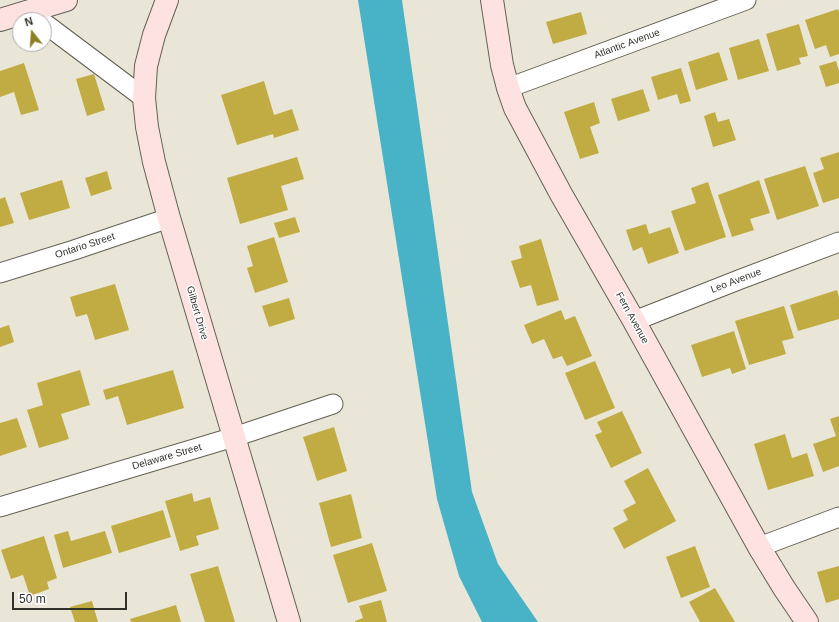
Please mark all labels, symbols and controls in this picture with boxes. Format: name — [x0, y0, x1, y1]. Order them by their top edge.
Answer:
north arrow — [12, 12, 52, 52]
text: N — [23, 15, 34, 28]
street label: Atlantic Avenue — [592, 27, 662, 61]
street label: Ontario Street — [54, 231, 116, 261]
street label: Leo Avenue — [709, 266, 763, 296]
street label: Gilbert Drive — [184, 285, 210, 341]
street label: Fern Avenue — [613, 290, 651, 346]
street label: Delaware Street — [131, 441, 203, 473]
scale bar — [14, 584, 129, 610]
text: 50 m — [19, 592, 46, 606]

